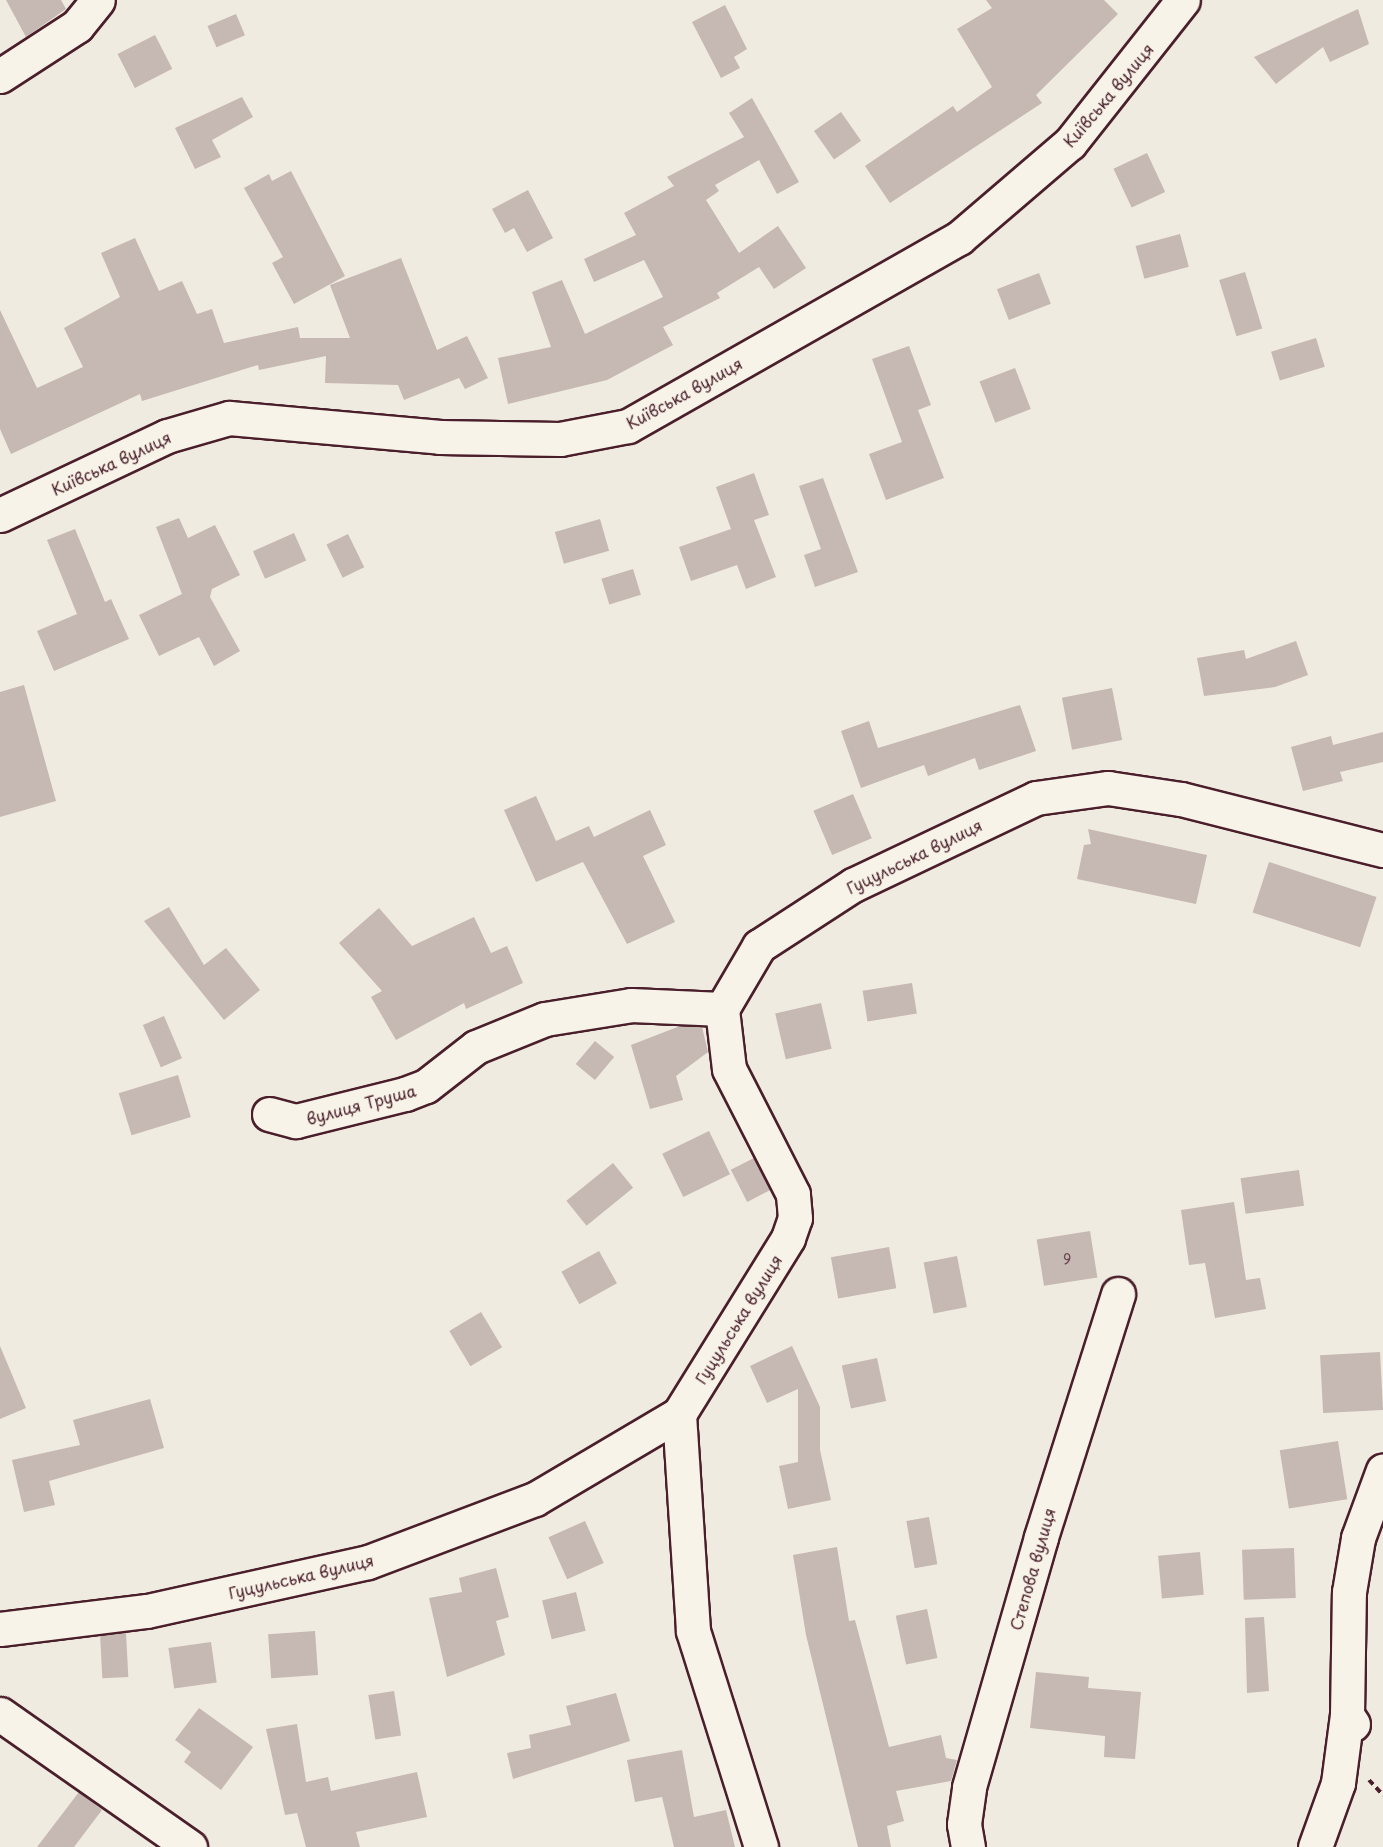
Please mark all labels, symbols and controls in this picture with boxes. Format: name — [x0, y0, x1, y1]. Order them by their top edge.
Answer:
street label: Київська вулиця — [1059, 39, 1157, 151]
street label: Київська вулиця — [622, 353, 746, 433]
street label: Київська вулиця — [48, 427, 174, 499]
street label: Гуцульська вулиця — [843, 815, 985, 897]
street label: вулиця Труша — [304, 1080, 418, 1128]
street label: Гуцульська вулиця — [690, 1251, 786, 1387]
house number: 9 — [1063, 1251, 1071, 1267]
street label: Степова вулиця — [1005, 1505, 1059, 1633]
street label: Гуцульська вулиця — [226, 1550, 376, 1602]

